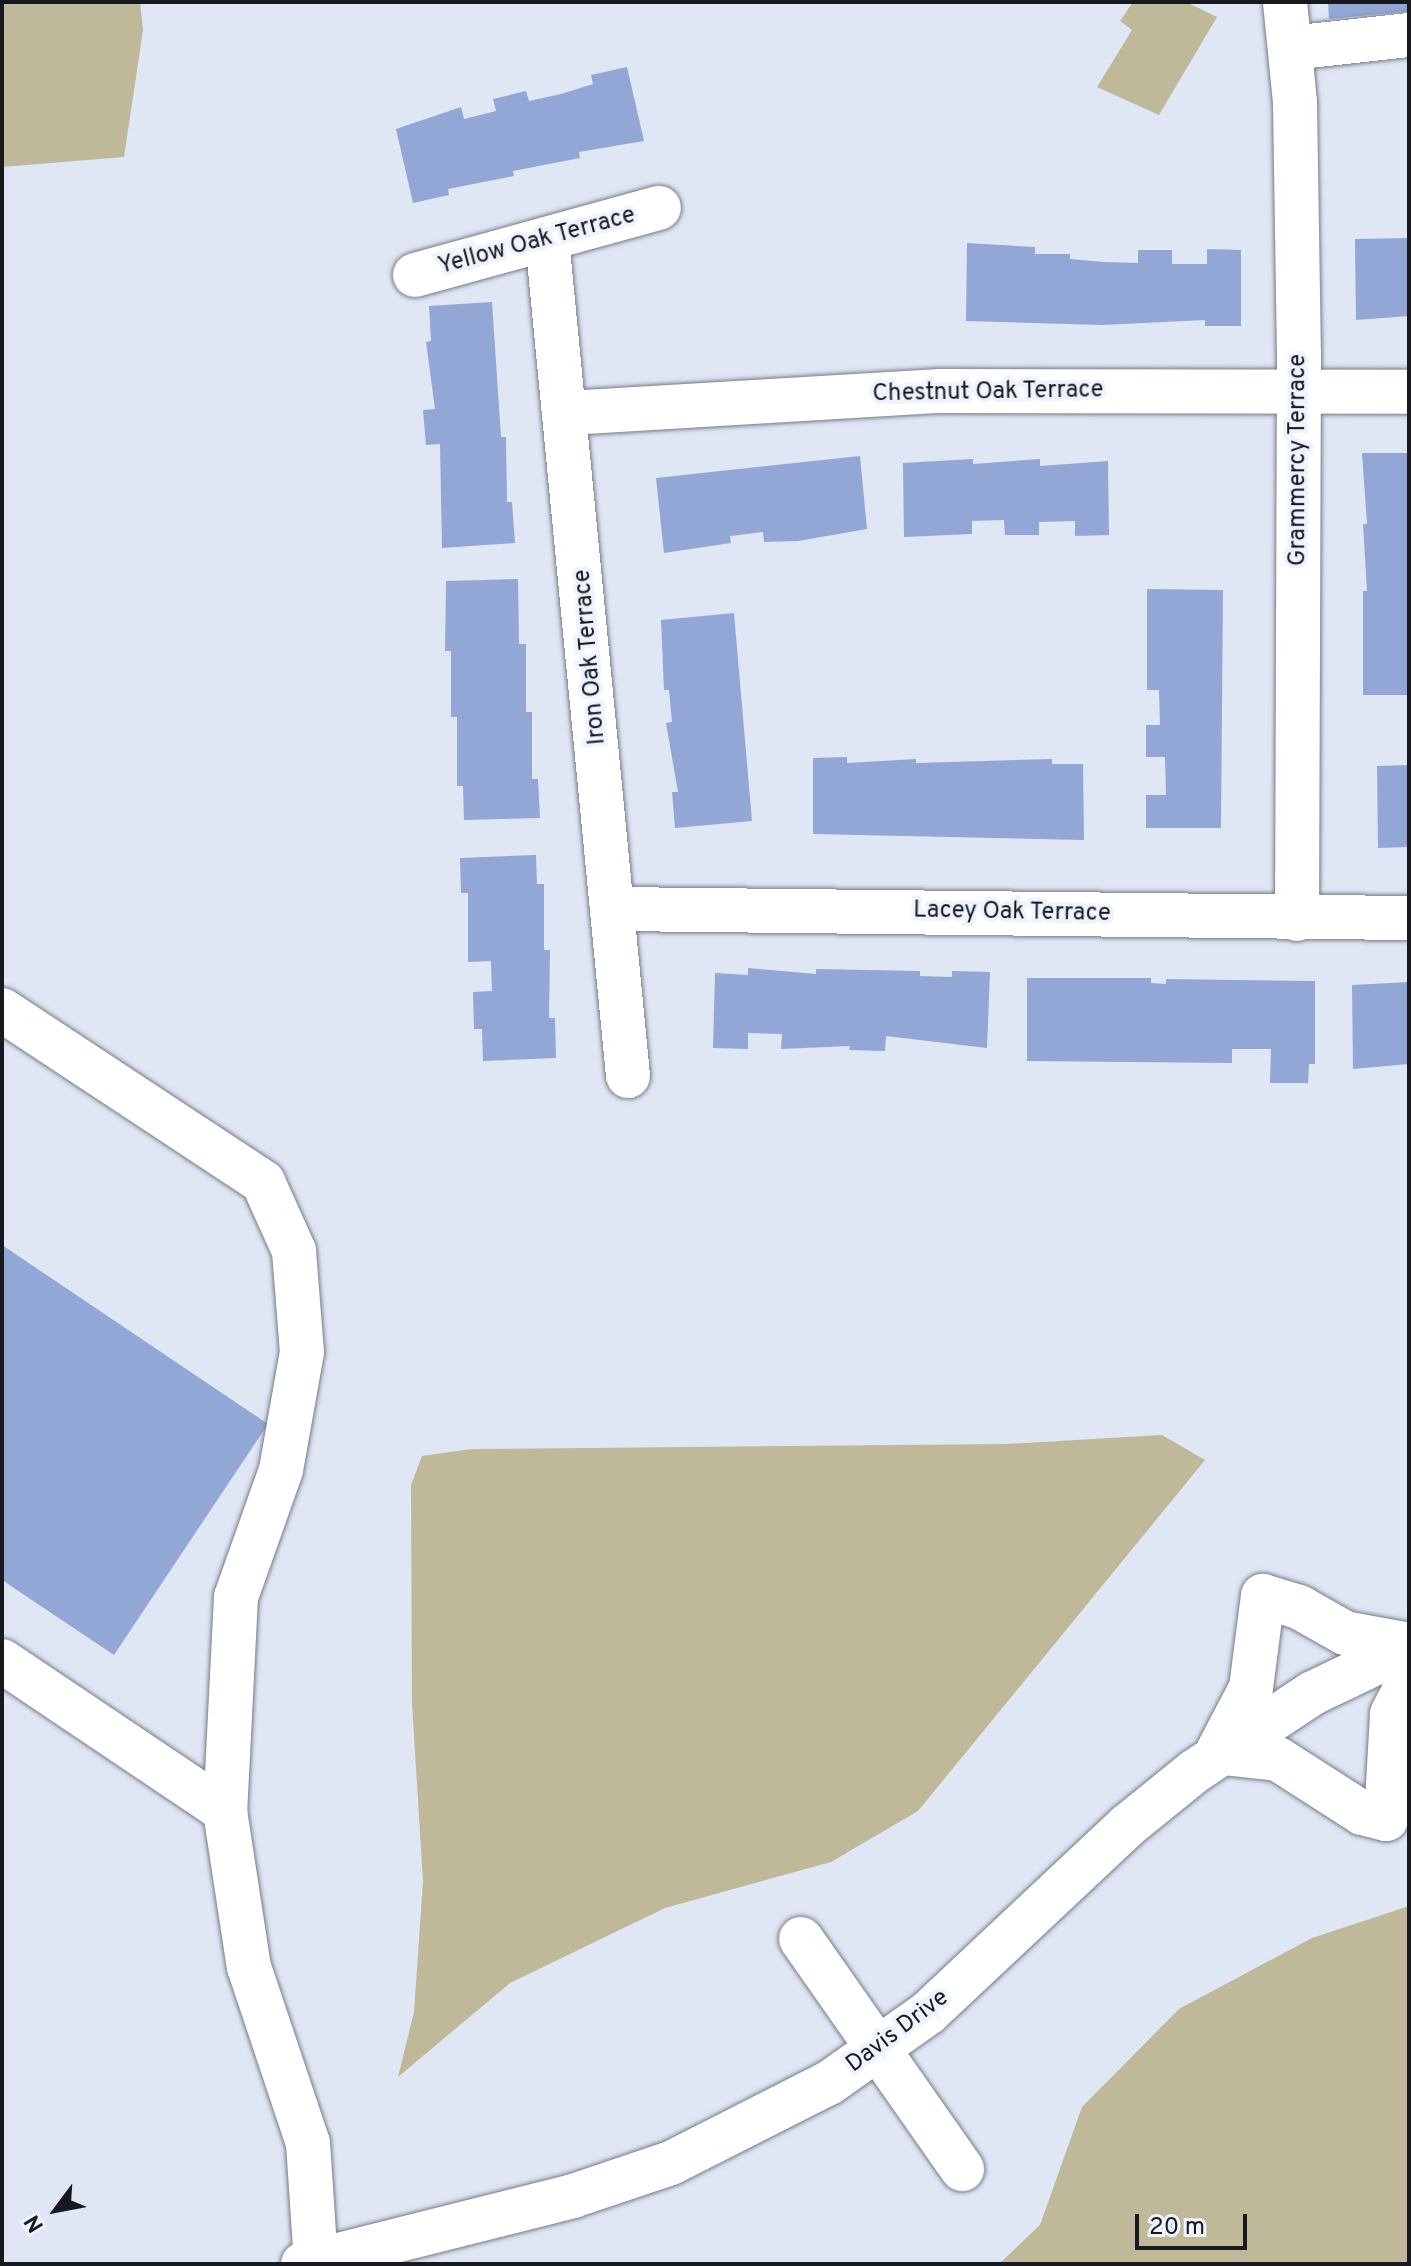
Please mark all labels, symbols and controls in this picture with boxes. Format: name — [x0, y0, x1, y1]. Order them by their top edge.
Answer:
street label: Yellow Oak Terrace — [435, 202, 639, 282]
street label: Grammercy Terrace — [1285, 353, 1313, 567]
street label: Chestnut Oak Terrace — [872, 377, 1104, 409]
street label: Iron Oak Terrace — [569, 567, 613, 747]
street label: Lacey Oak Terrace — [912, 897, 1112, 929]
street label: Davis Drive — [841, 1984, 955, 2080]
north arrow — [16, 2170, 96, 2250]
scale bar — [1139, 2198, 1251, 2248]
text: N — [20, 2209, 51, 2237]
text: 20 m — [1149, 2213, 1205, 2243]

